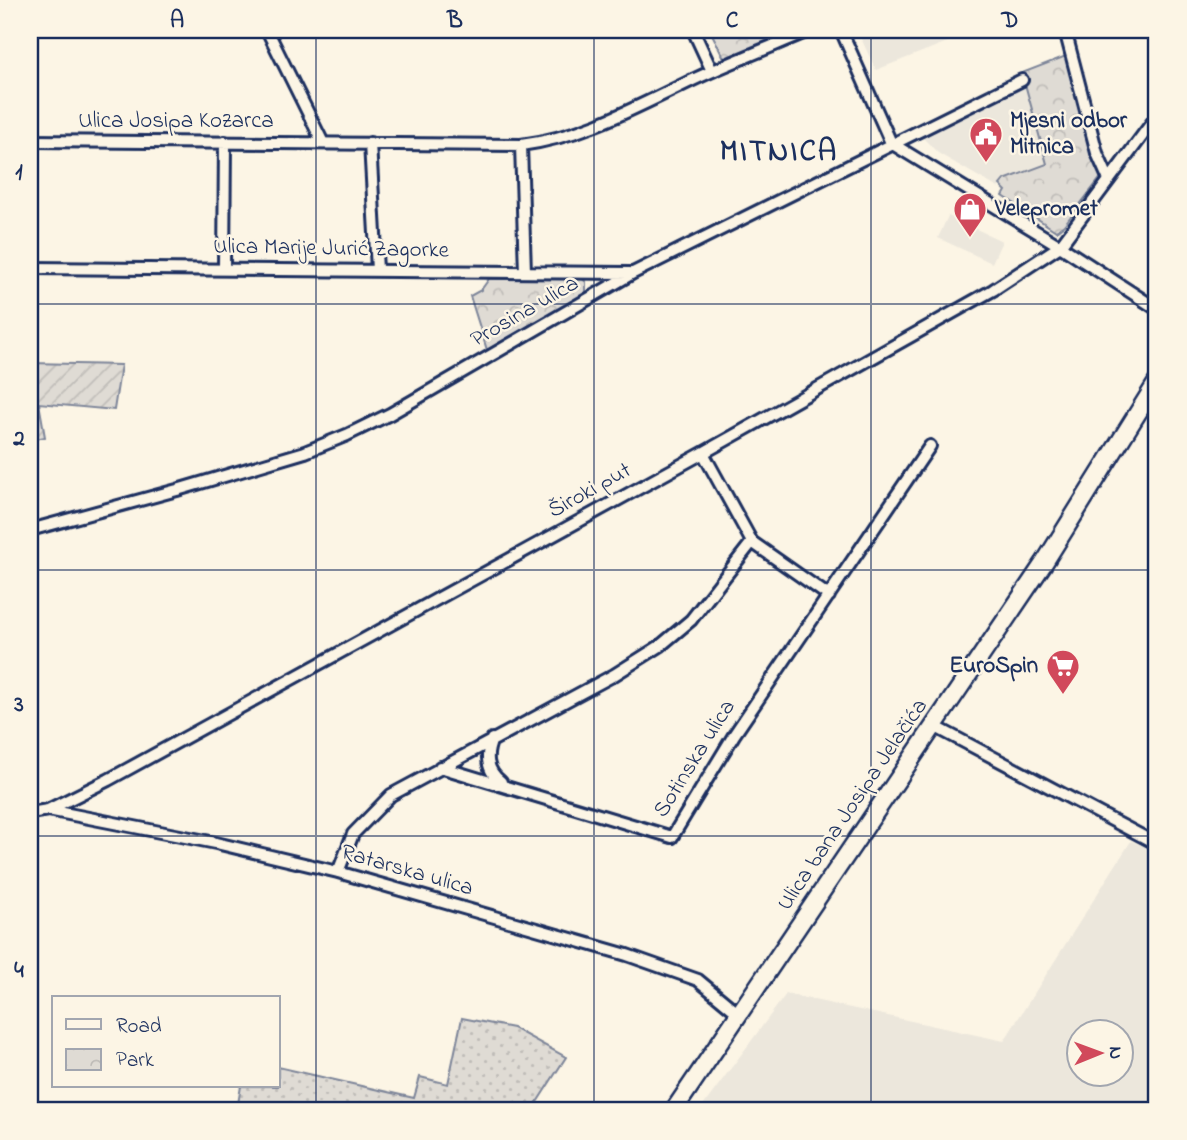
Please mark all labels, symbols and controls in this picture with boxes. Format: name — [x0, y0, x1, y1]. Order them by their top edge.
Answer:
text: A — [170, 5, 184, 38]
text: B — [446, 5, 463, 38]
text: C — [726, 5, 739, 38]
text: D — [1001, 5, 1018, 38]
street label: Ulica Josipa Kozarca — [78, 105, 274, 138]
place label: Mjesni odbor Mitnica — [1010, 105, 1128, 164]
public building icon: Mjesni odbor Mitnica — [967, 115, 1005, 164]
district label: MITNICA — [720, 131, 838, 175]
text: 1 — [15, 157, 23, 190]
shop icon: Velepromet — [951, 190, 989, 239]
place label: Velepromet — [994, 193, 1098, 226]
street label: Ulica Marije Jurić Zagorke — [213, 230, 450, 269]
street label: Prosina ulica — [465, 268, 585, 356]
text: 2 — [12, 423, 25, 456]
street label: Široki put — [542, 454, 638, 527]
supermarket icon: EuroSpin — [1044, 647, 1082, 696]
place label: EuroSpin — [949, 650, 1038, 683]
text: 3 — [13, 689, 24, 722]
street label: Ulica bana Josipa Jelačića — [770, 692, 936, 918]
street label: Sotinska ulica — [646, 694, 744, 824]
street label: Ratarska ulica — [337, 836, 477, 906]
text: 4 — [14, 955, 24, 988]
legend — [52, 996, 280, 1088]
text: Road — [116, 1012, 162, 1042]
north arrow — [1064, 1018, 1134, 1088]
text: Park — [116, 1046, 155, 1076]
text: N — [1101, 1046, 1128, 1060]

